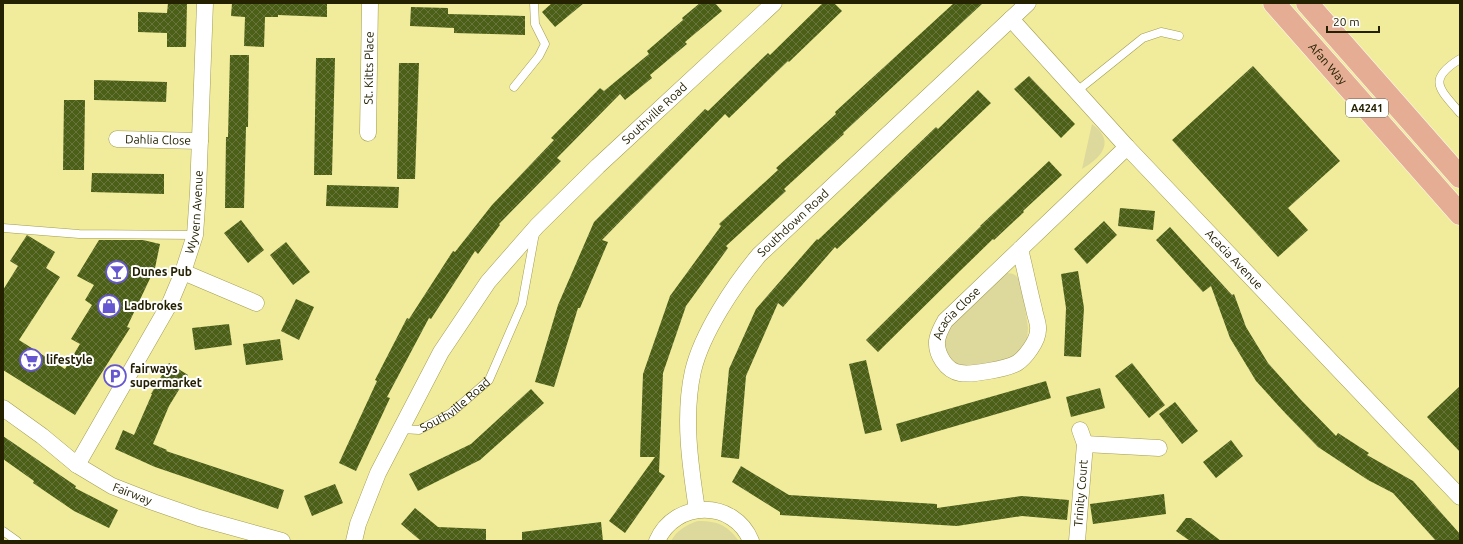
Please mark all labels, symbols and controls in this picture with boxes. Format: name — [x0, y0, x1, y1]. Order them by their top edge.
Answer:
scale bar — [1327, 8, 1379, 34]
text: 20 m — [1333, 15, 1360, 28]
street label: St. Kitts Place — [361, 31, 376, 105]
street label: Afan Way — [1306, 40, 1350, 87]
street label: Southville Road — [619, 80, 689, 147]
road number: A4241 — [1346, 99, 1388, 117]
street label: Dahlia Close — [125, 132, 191, 147]
street label: Wyvern Avenue — [182, 170, 205, 255]
street label: Southdown Road — [755, 186, 831, 259]
street label: Acacia Avenue — [1203, 227, 1266, 292]
bar icon: Dunes Pub — [104, 259, 130, 285]
place label: Dunes Pub — [132, 265, 192, 278]
street label: Acacia Close — [930, 284, 983, 341]
shop icon: Ladbrokes — [96, 293, 122, 319]
place label: Ladbrokes — [124, 299, 183, 312]
supermarket icon: lifestyle — [18, 347, 44, 373]
place label: lifestyle — [46, 353, 93, 366]
place label: fairways supermarket — [130, 362, 202, 389]
parking icon: fairways supermarket — [102, 363, 128, 389]
street label: Southville Road — [418, 375, 492, 434]
street label: Trinity Court — [1071, 459, 1090, 527]
street label: Fairway — [111, 480, 154, 507]

